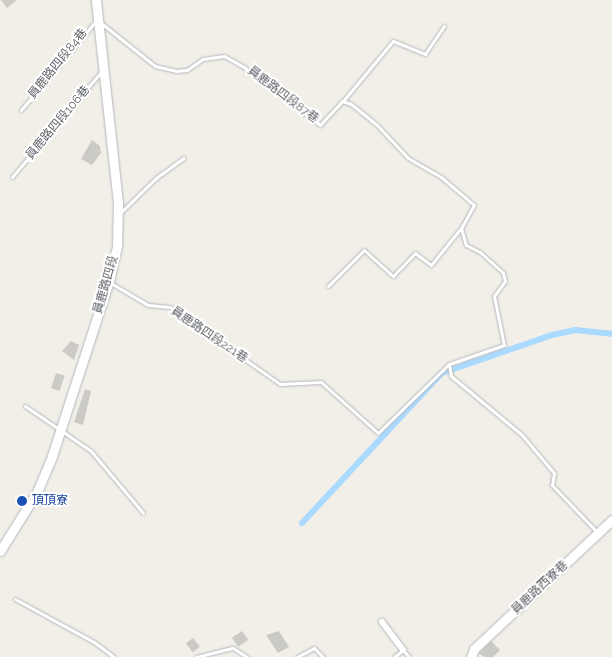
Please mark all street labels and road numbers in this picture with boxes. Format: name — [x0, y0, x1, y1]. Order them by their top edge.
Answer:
street label: 員鹿路四段84巷 — [25, 26, 91, 102]
street label: 員鹿路四段87巷 — [245, 64, 321, 126]
street label: 員鹿路四段106巷 — [23, 83, 93, 163]
street label: 員鹿路四段 — [91, 254, 121, 316]
street label: 員鹿路四段221巷 — [168, 304, 250, 366]
street label: 員鹿路西寮巷 — [509, 558, 571, 618]

